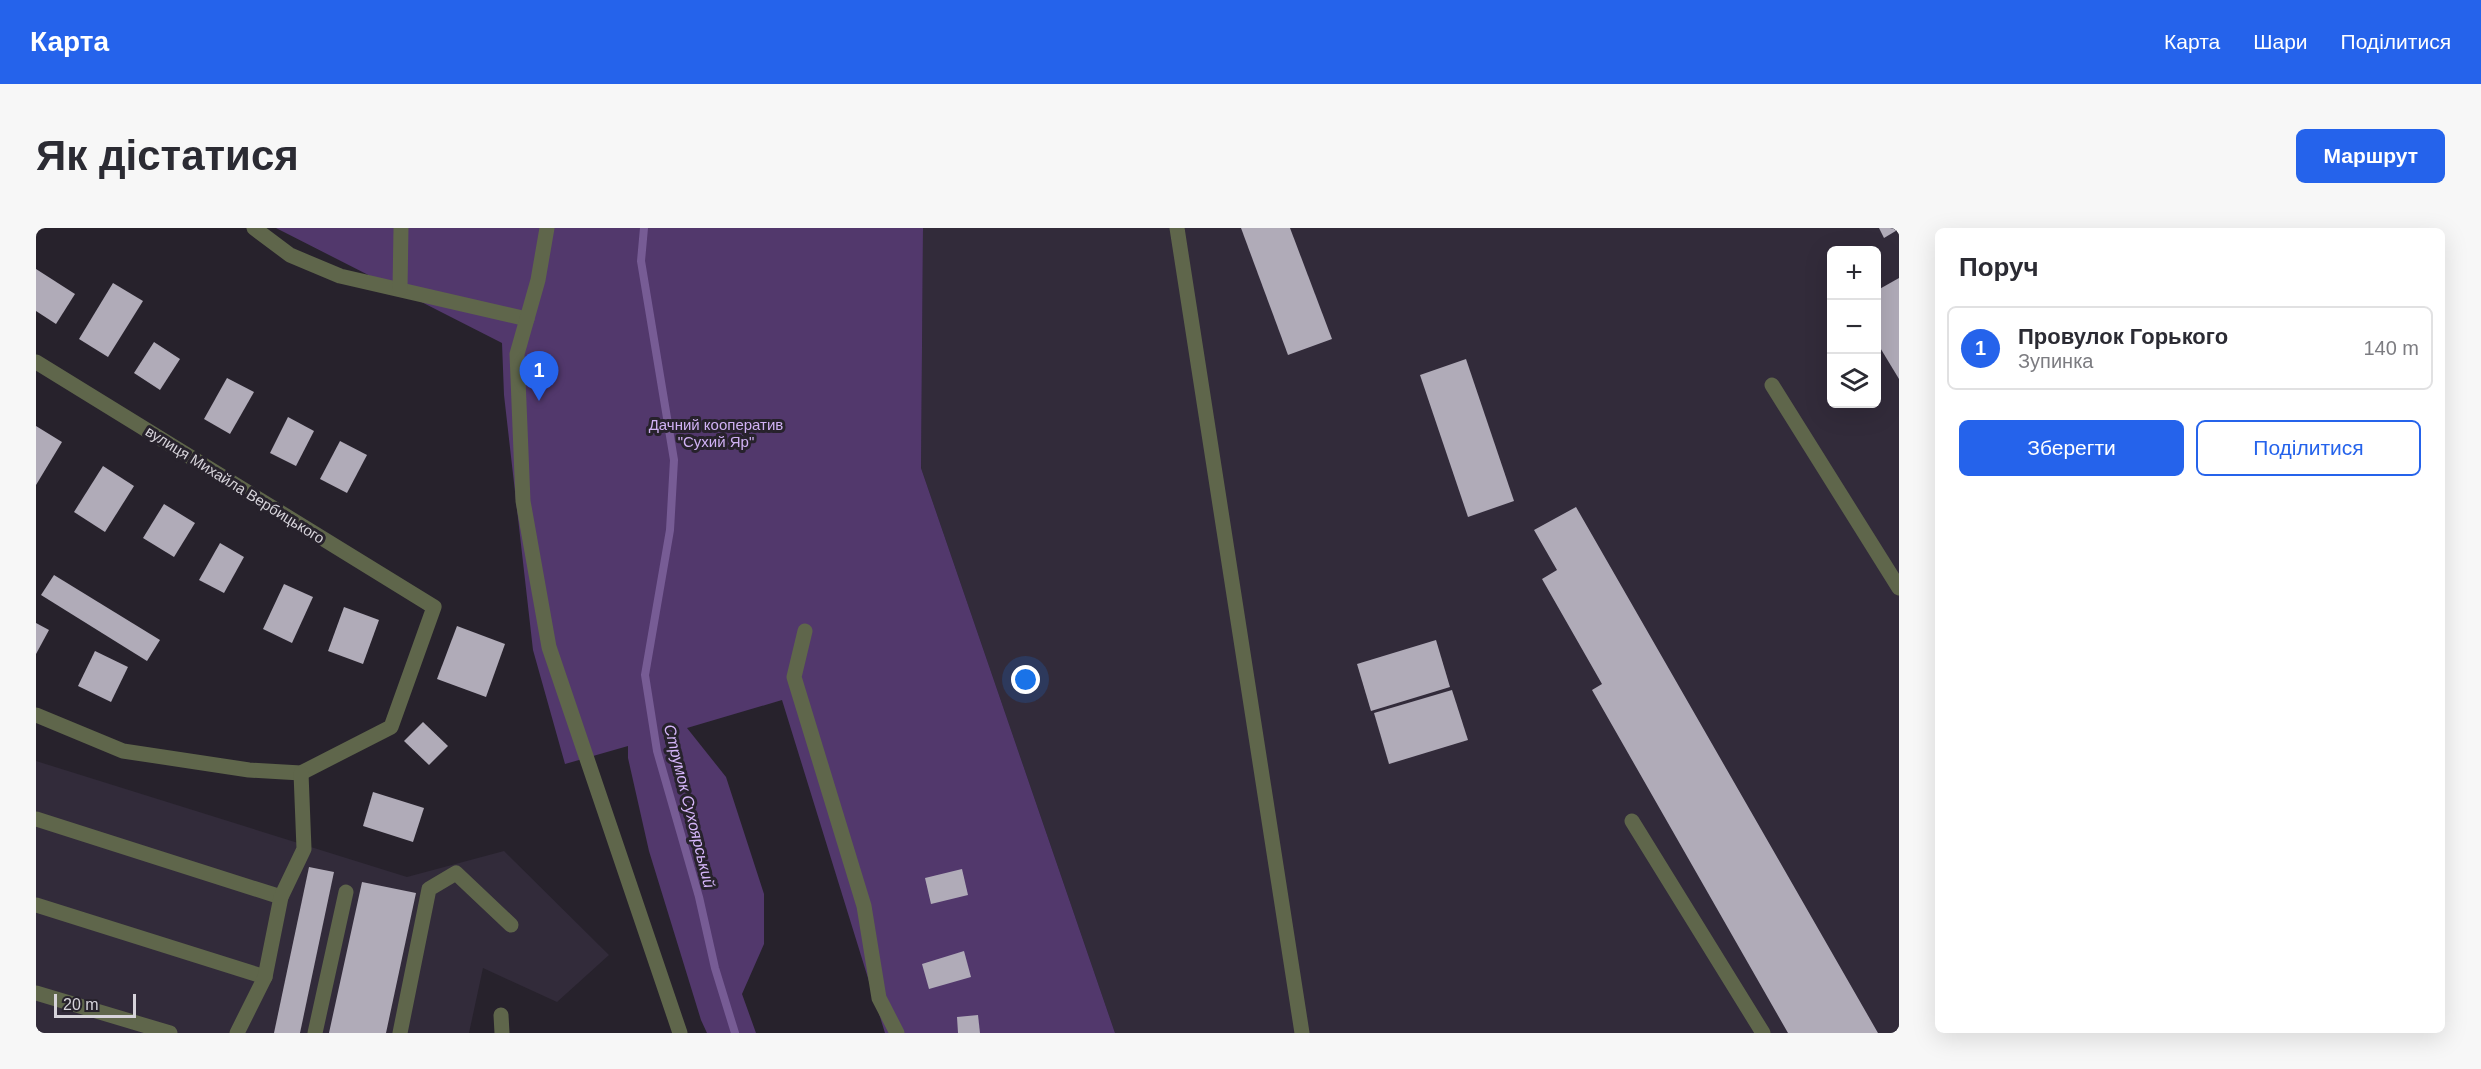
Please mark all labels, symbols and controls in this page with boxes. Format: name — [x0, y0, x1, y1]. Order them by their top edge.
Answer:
text: Карта — [30, 26, 109, 57]
text: Карта — [2164, 30, 2220, 53]
text: Шари — [2253, 30, 2308, 53]
text: Поділитися — [2341, 30, 2451, 53]
button: Маршрут — [2296, 129, 2445, 183]
text: Як дістатися — [36, 132, 299, 179]
map controls — [1827, 246, 1881, 408]
button: + — [1827, 246, 1881, 300]
text: Поруч — [1959, 252, 2039, 282]
button: − — [1827, 300, 1881, 354]
text: Провулок Горького — [2018, 324, 2228, 349]
text: 1 — [1975, 337, 1986, 359]
text: 140 m — [2363, 337, 2419, 359]
text: Зупинка — [2018, 350, 2093, 372]
pin: 1 — [520, 352, 558, 401]
button: layers — [1827, 354, 1881, 408]
park label: Дачний кооператив "Сухий Яр" — [649, 416, 783, 450]
button: Зберегти — [1959, 420, 2184, 476]
button: Поділитися — [2196, 420, 2421, 476]
street label: вулиця Михайла Вербицького — [143, 422, 328, 547]
your location — [1011, 665, 1040, 694]
water label: Струмок Сухоярський — [661, 723, 718, 890]
scale bar — [54, 991, 136, 1018]
text: 20 m — [63, 996, 99, 1013]

